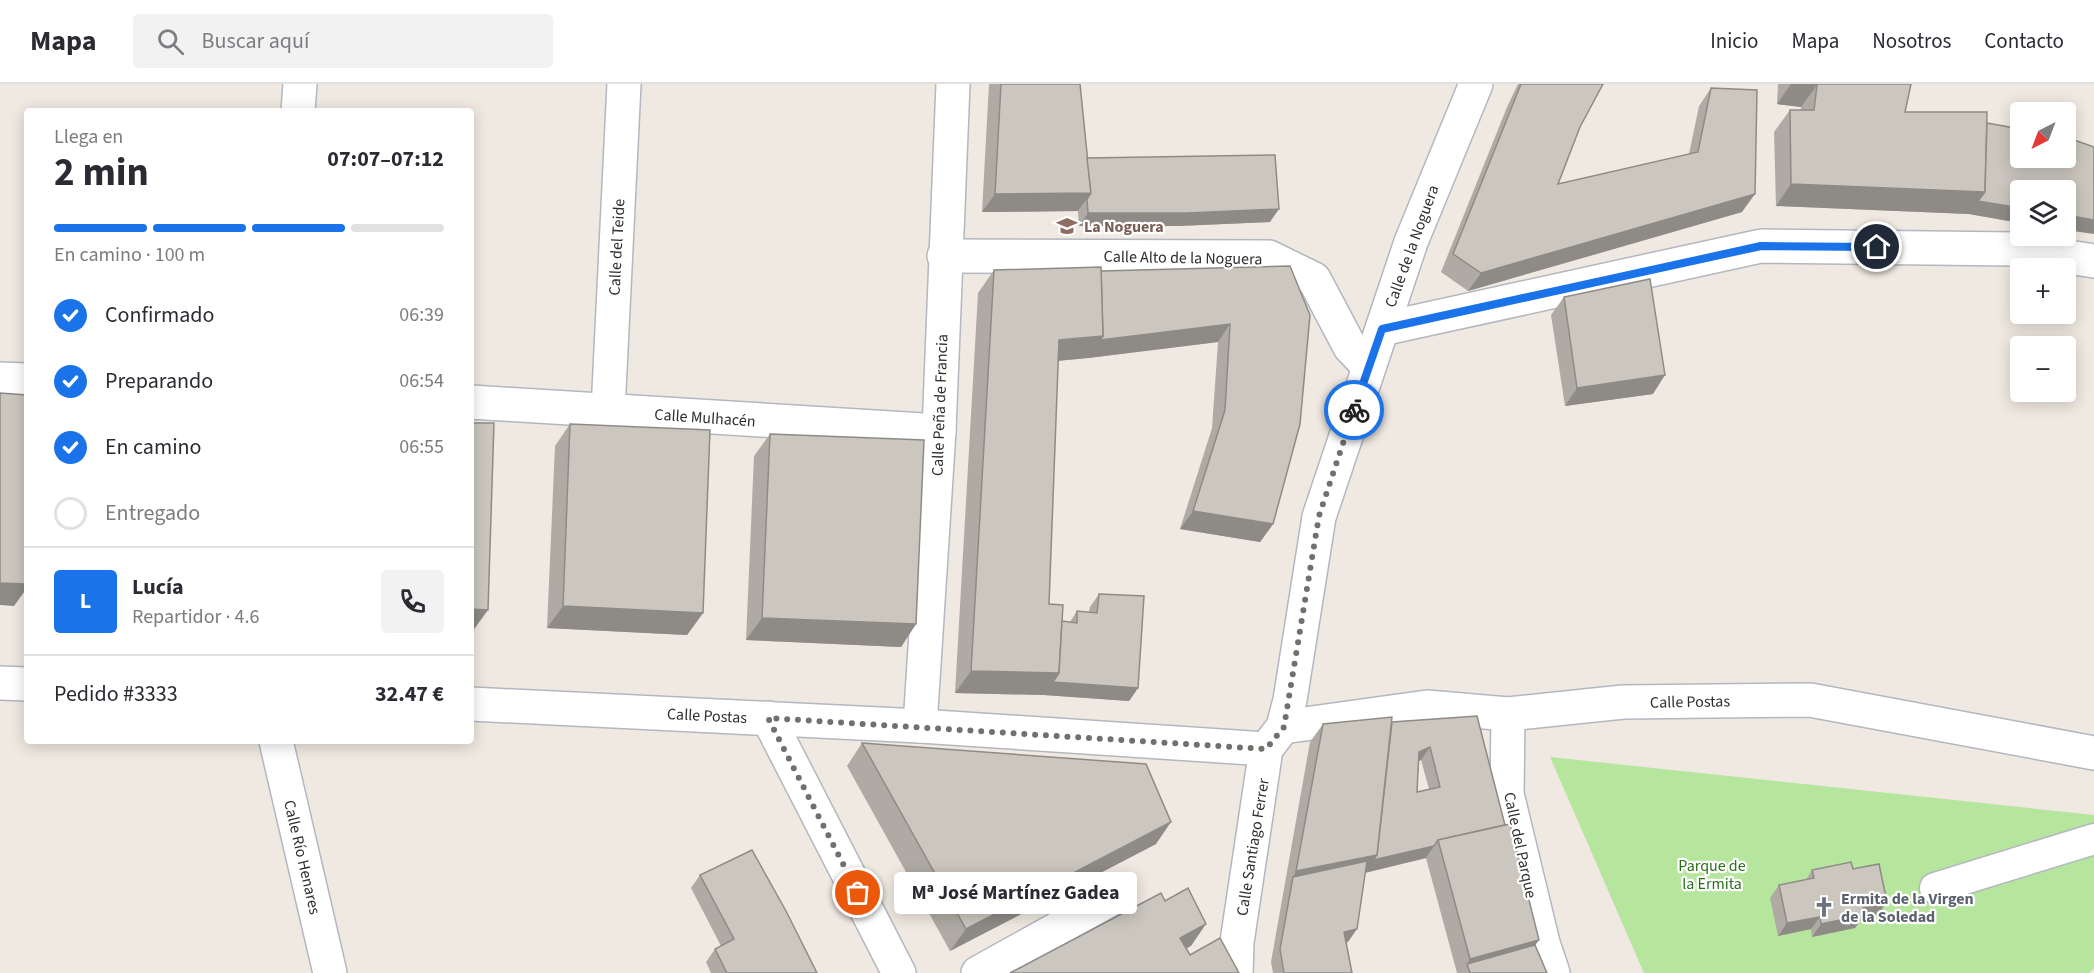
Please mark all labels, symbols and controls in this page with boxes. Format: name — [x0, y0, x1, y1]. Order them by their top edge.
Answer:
search box — [133, 14, 553, 68]
text: Mapa — [30, 21, 97, 61]
icon: search — [154, 25, 187, 58]
text: Buscar aquí — [202, 25, 309, 57]
text: Inicio — [1710, 26, 1758, 56]
text: Mapa — [1791, 26, 1839, 56]
text: Nosotros — [1872, 26, 1951, 56]
text: Contacto — [1984, 26, 2064, 56]
north arrow — [2010, 102, 2076, 168]
map controls — [2010, 102, 2076, 402]
text: Llega en — [54, 123, 123, 151]
text: 07:07–07:12 — [327, 143, 444, 175]
text: 2 min — [54, 145, 149, 201]
button: layers — [2010, 180, 2076, 246]
street label: Calle de la Noguera — [1380, 182, 1444, 311]
street label: Calle del Teide — [603, 198, 631, 296]
school or university icon: La Noguera — [1055, 214, 1079, 238]
place label: La Noguera — [1084, 216, 1164, 238]
pin — [1851, 221, 1902, 272]
icon: home — [1860, 230, 1893, 263]
text: En camino · 100 m — [54, 241, 205, 269]
street label: Calle Alto de la Noguera — [1103, 246, 1262, 270]
button: + — [2010, 258, 2076, 324]
icon: check — [54, 299, 87, 332]
text: Confirmado — [105, 299, 214, 331]
text: 06:39 — [399, 301, 444, 329]
street label: Calle Peña de Francia — [927, 334, 953, 476]
button: − — [2010, 336, 2076, 402]
icon: check — [54, 365, 87, 398]
text: Preparando — [105, 365, 213, 397]
text: 06:54 — [399, 367, 444, 395]
courier — [1324, 380, 1384, 440]
icon: bike — [1338, 394, 1371, 427]
street label: Calle Mulhacén — [654, 403, 756, 433]
icon: check — [54, 431, 87, 464]
text: En camino — [105, 431, 202, 463]
text: 06:55 — [399, 433, 444, 461]
text: Entregado — [105, 497, 200, 529]
button: phone — [381, 570, 444, 633]
text: Lucía — [132, 571, 184, 603]
text: L — [80, 585, 91, 617]
text: Repartidor · 4.6 — [132, 603, 259, 631]
text: Pedido #3333 — [54, 678, 178, 710]
text: 32.47 € — [375, 678, 444, 710]
street label: Calle Postas — [1650, 690, 1731, 714]
street label: Calle Postas — [666, 703, 748, 729]
street label: Calle Santiago Ferrer — [1231, 776, 1275, 918]
street label: Calle del Parque — [1498, 790, 1542, 900]
street label: Calle Río Henares — [278, 798, 326, 917]
park label: Parque de la Ermita — [1678, 855, 1746, 895]
pin — [832, 867, 883, 918]
callout: Mª José Martínez Gadea — [894, 872, 1137, 914]
icon: bag — [841, 876, 874, 909]
text: Mª José Martínez Gadea — [911, 879, 1120, 907]
place label: Ermita de la Virgen de la Soledad — [1841, 888, 1974, 928]
church icon: Ermita de la Virgen de la Soledad — [1812, 895, 1836, 919]

